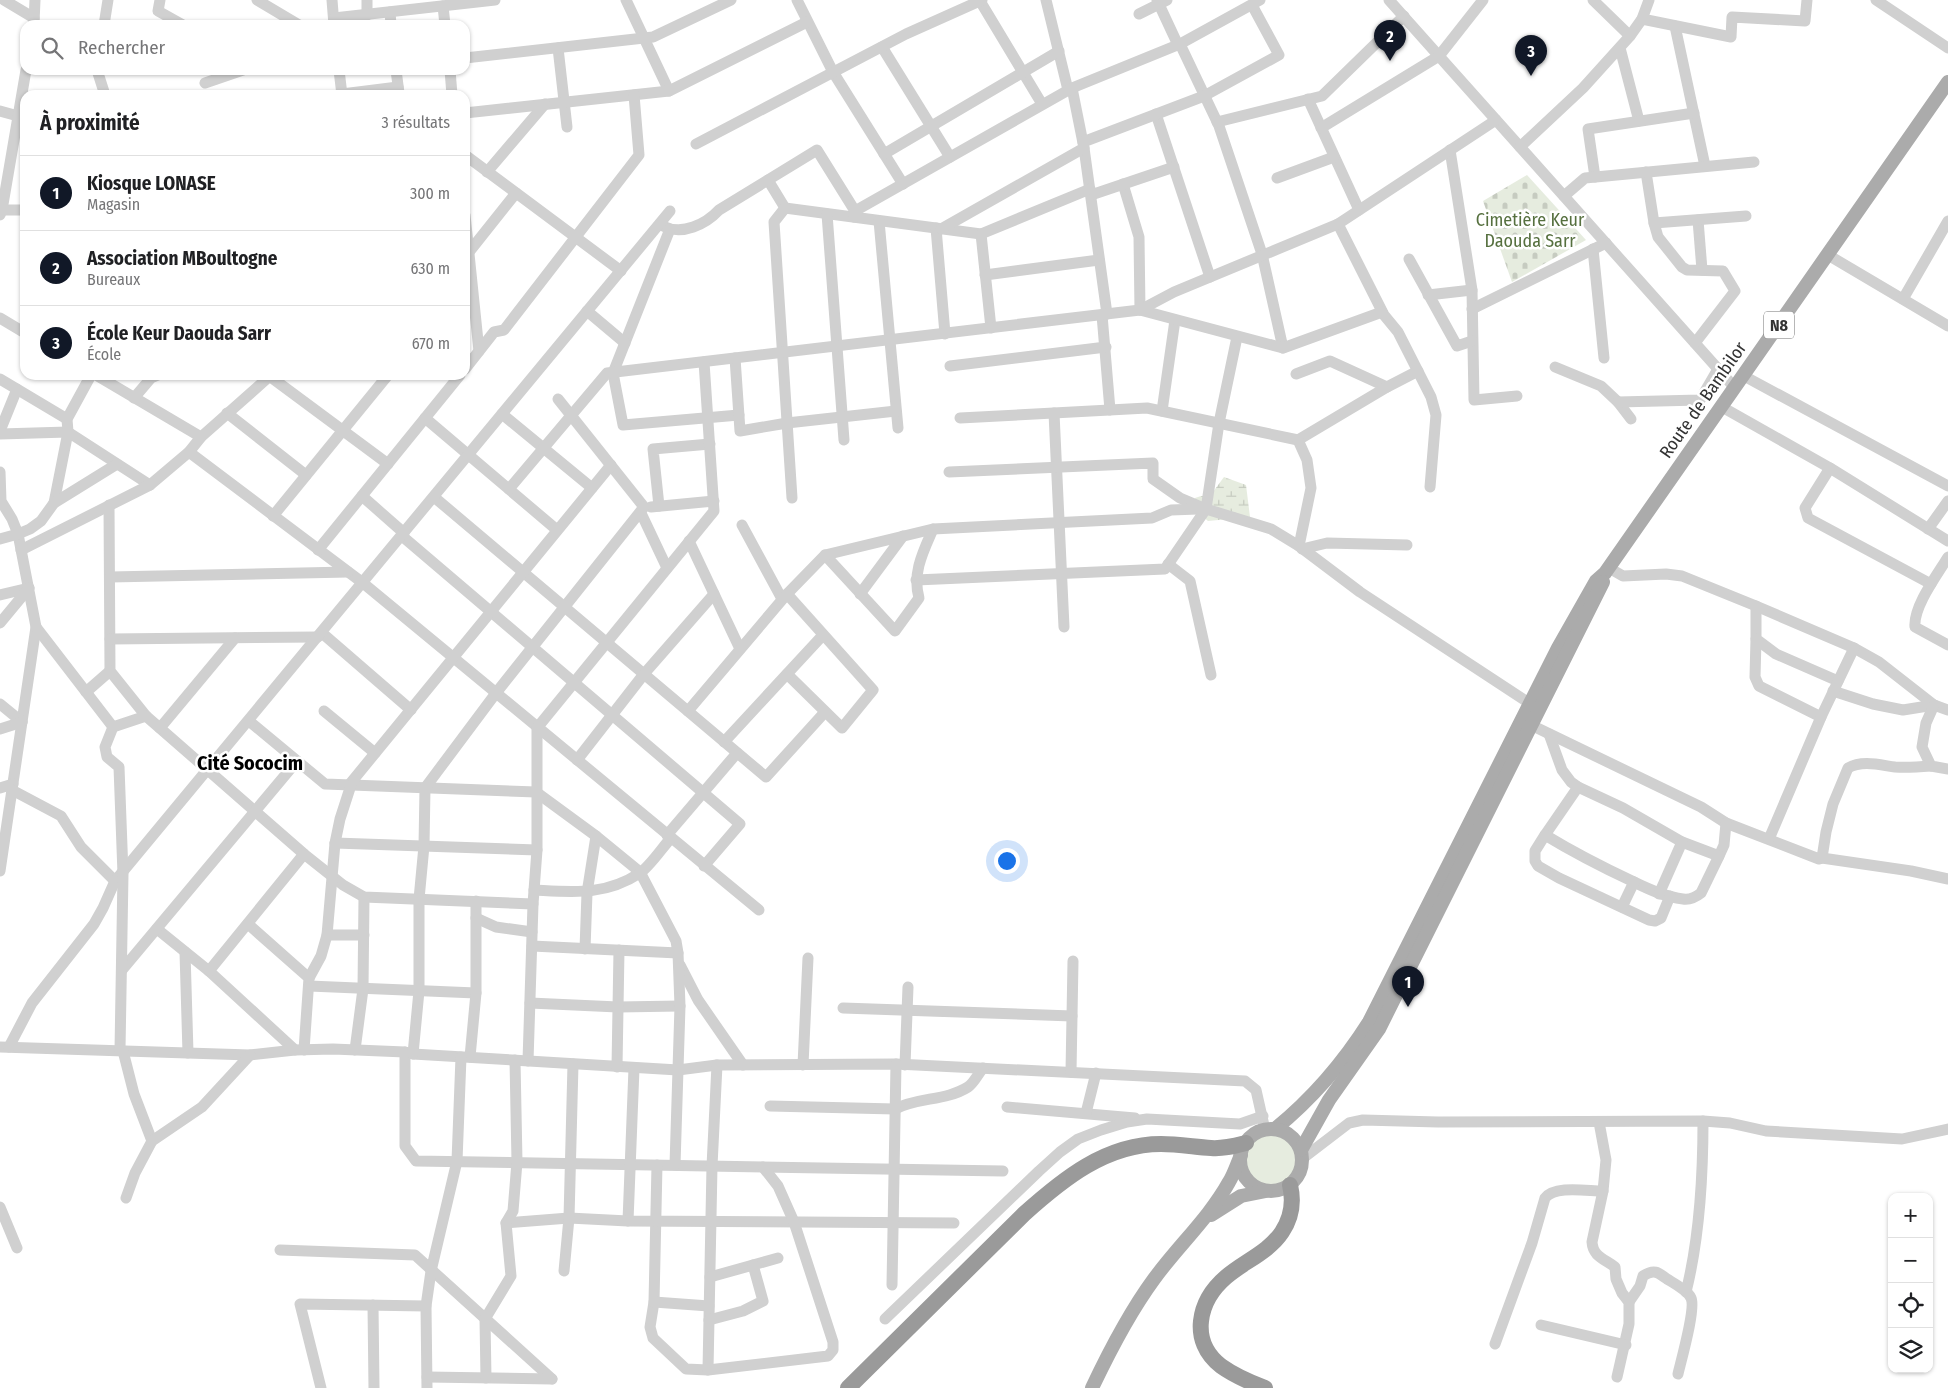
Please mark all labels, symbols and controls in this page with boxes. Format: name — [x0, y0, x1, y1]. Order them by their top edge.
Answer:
search box — [20, 20, 470, 75]
pin: 2 — [1374, 20, 1406, 61]
icon: search — [38, 34, 66, 62]
pin: 3 — [1515, 35, 1547, 76]
text: Rechercher — [78, 36, 165, 59]
text: À proximité — [40, 110, 140, 136]
text: 3 résultats — [382, 113, 450, 132]
text: Kiosque LONASE — [87, 172, 216, 195]
text: 1 — [53, 184, 59, 203]
text: 300 m — [410, 184, 450, 203]
text: Magasin — [87, 195, 140, 214]
park label: Cimetière Keur Daouda Sarr — [1476, 209, 1585, 252]
text: Association MBoultogne — [87, 247, 277, 270]
text: 2 — [52, 259, 60, 278]
text: 630 m — [411, 259, 450, 278]
text: Bureaux — [87, 270, 140, 289]
road number: N8 — [1764, 312, 1794, 338]
text: École Keur Daouda Sarr — [87, 322, 271, 345]
text: 3 — [52, 334, 60, 353]
text: 670 m — [412, 334, 450, 353]
street label: Route de Bambilor — [1655, 337, 1752, 462]
text: École — [87, 345, 121, 364]
district label: Cité Sococim — [197, 751, 303, 775]
your location — [994, 848, 1020, 874]
pin: 1 — [1392, 966, 1424, 1007]
map controls — [1888, 1193, 1933, 1373]
button: + — [1888, 1193, 1933, 1238]
button: − — [1888, 1238, 1933, 1283]
button: locate — [1888, 1283, 1933, 1328]
button: layers — [1888, 1328, 1933, 1373]

